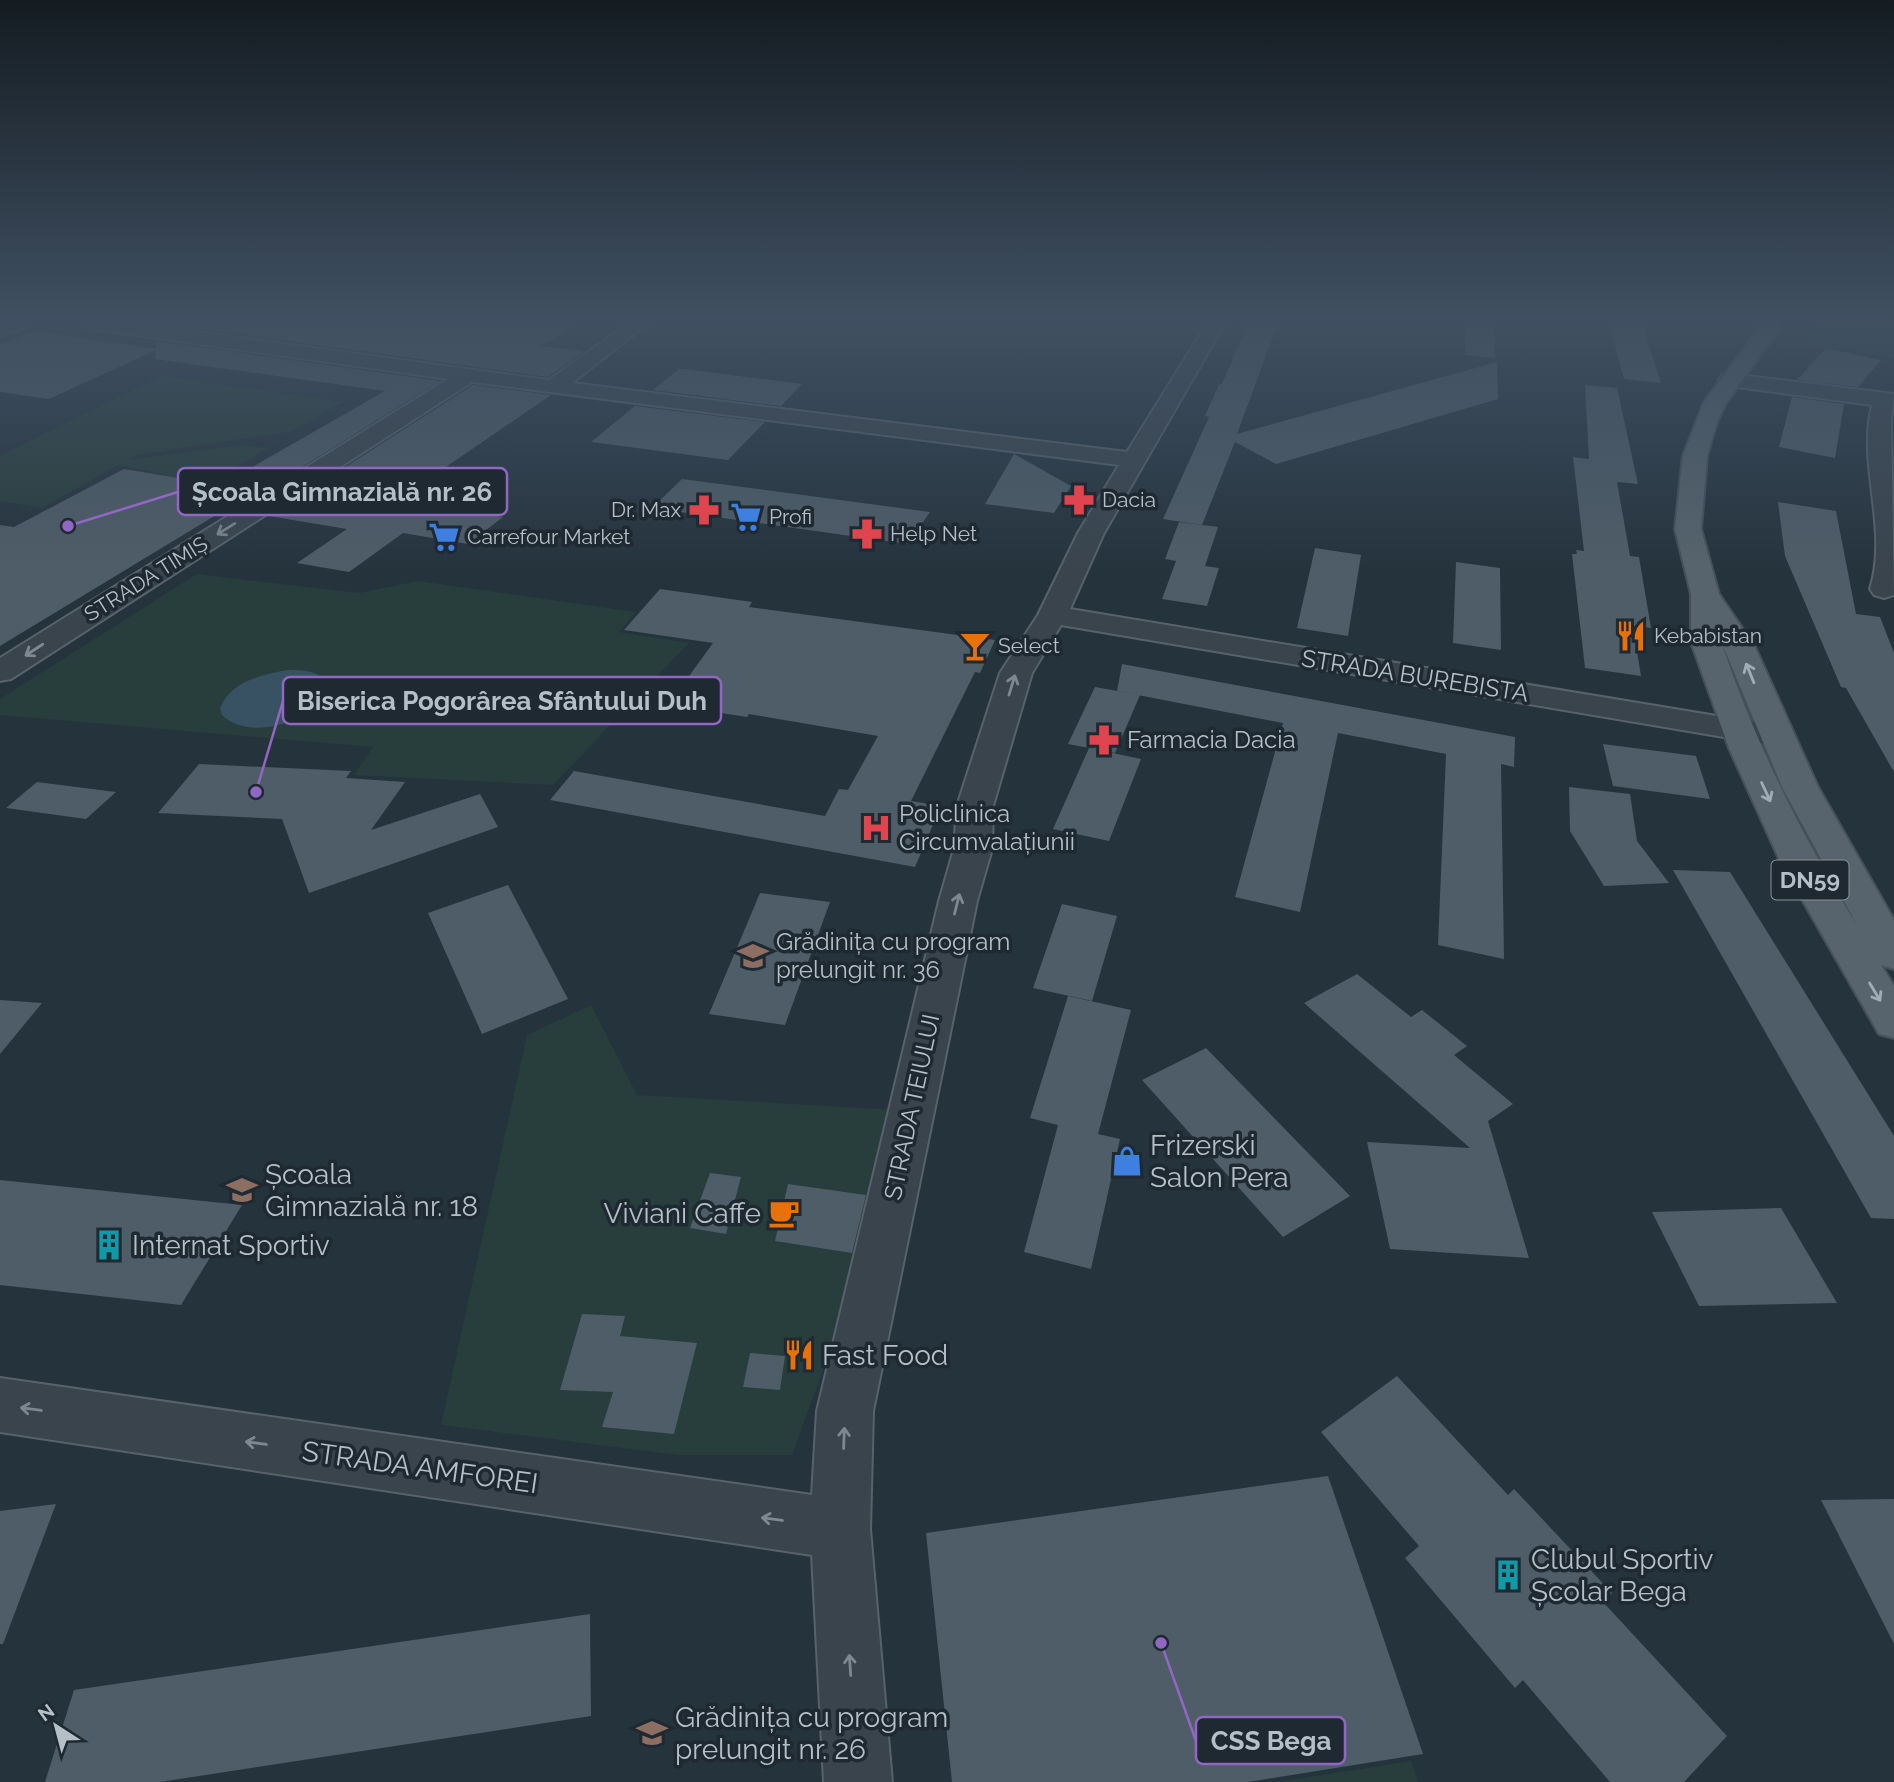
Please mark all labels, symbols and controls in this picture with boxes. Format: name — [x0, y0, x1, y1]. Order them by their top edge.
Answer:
callout: Școala Gimnazială nr. 26 — [178, 468, 507, 515]
text: Școala Gimnazială nr. 26 — [192, 477, 492, 507]
pharmacy icon: Dacia — [1062, 483, 1096, 517]
place label: Dacia — [1102, 487, 1156, 512]
pharmacy icon: Dr. Max — [687, 493, 721, 527]
place label: Dr. Max — [611, 497, 681, 522]
supermarket icon: Profi — [729, 500, 763, 534]
place label: Profi — [769, 504, 812, 529]
pharmacy icon: Help Net — [850, 517, 884, 551]
supermarket icon: Carrefour Market — [427, 520, 461, 554]
place label: Help Net — [890, 521, 977, 546]
one-way arrow — [217, 522, 237, 536]
place label: Carrefour Market — [467, 524, 630, 549]
street label: STRADA TIMIȘ — [80, 531, 212, 626]
restaurant icon: Kebabistan — [1614, 619, 1648, 653]
place label: Kebabistan — [1654, 623, 1762, 648]
bar icon: Select — [958, 629, 992, 663]
place label: Select — [998, 633, 1060, 658]
one-way arrow — [25, 643, 44, 658]
street label: STRADA BUREBISTA — [1300, 643, 1531, 708]
one-way arrow — [1743, 663, 1756, 685]
one-way arrow — [1007, 674, 1019, 696]
callout: Biserica Pogorârea Sfântului Duh — [283, 677, 721, 724]
text: Biserica Pogorârea Sfântului Duh — [297, 686, 707, 716]
pharmacy icon: Farmacia Dacia — [1087, 723, 1121, 757]
place label: Farmacia Dacia — [1127, 725, 1295, 754]
one-way arrow — [1759, 781, 1773, 802]
place label: Policlinica Circumvalațiunii — [899, 799, 1075, 856]
hospital icon: Policlinica Circumvalațiunii — [859, 811, 893, 845]
road number: DN59 — [1772, 860, 1848, 900]
one-way arrow — [951, 894, 964, 916]
place label: Grădinița cu program prelungit nr. 36 — [776, 927, 1010, 984]
school or university icon: Grădinița cu program prelungit nr. 36 — [736, 939, 770, 973]
one-way arrow — [1868, 981, 1882, 1001]
street label: STRADA TEIULUI — [878, 1011, 945, 1202]
place label: Frizerski Salon Pera — [1150, 1129, 1289, 1194]
shop icon: Frizerski Salon Pera — [1110, 1144, 1144, 1178]
place label: Școala Gimnazială nr. 18 — [265, 1158, 478, 1223]
school or university icon: Școala Gimnazială nr. 18 — [225, 1173, 259, 1207]
cafe icon: Viviani Caffe — [767, 1196, 801, 1230]
place label: Viviani Caffe — [603, 1197, 761, 1230]
building icon: Internat Sportiv — [92, 1228, 126, 1262]
place label: Internat Sportiv — [132, 1229, 330, 1262]
restaurant icon: Fast Food — [782, 1338, 816, 1372]
place label: Fast Food — [822, 1339, 948, 1372]
one-way arrow — [20, 1403, 43, 1416]
one-way arrow — [837, 1427, 850, 1450]
street label: STRADA AMFOREI — [300, 1435, 540, 1500]
one-way arrow — [245, 1436, 268, 1449]
one-way arrow — [761, 1512, 784, 1525]
place label: Clubul Sportiv Școlar Bega — [1531, 1543, 1714, 1608]
building icon: Clubul Sportiv Școlar Bega — [1491, 1558, 1525, 1592]
one-way arrow — [843, 1654, 856, 1677]
north arrow — [21, 1691, 91, 1761]
text: N — [34, 1699, 58, 1725]
place label: Grădinița cu program prelungit nr. 26 — [675, 1701, 948, 1766]
school or university icon: Grădinița cu program prelungit nr. 26 — [635, 1716, 669, 1750]
callout: CSS Bega — [1196, 1717, 1345, 1764]
text: CSS Bega — [1211, 1726, 1331, 1756]

